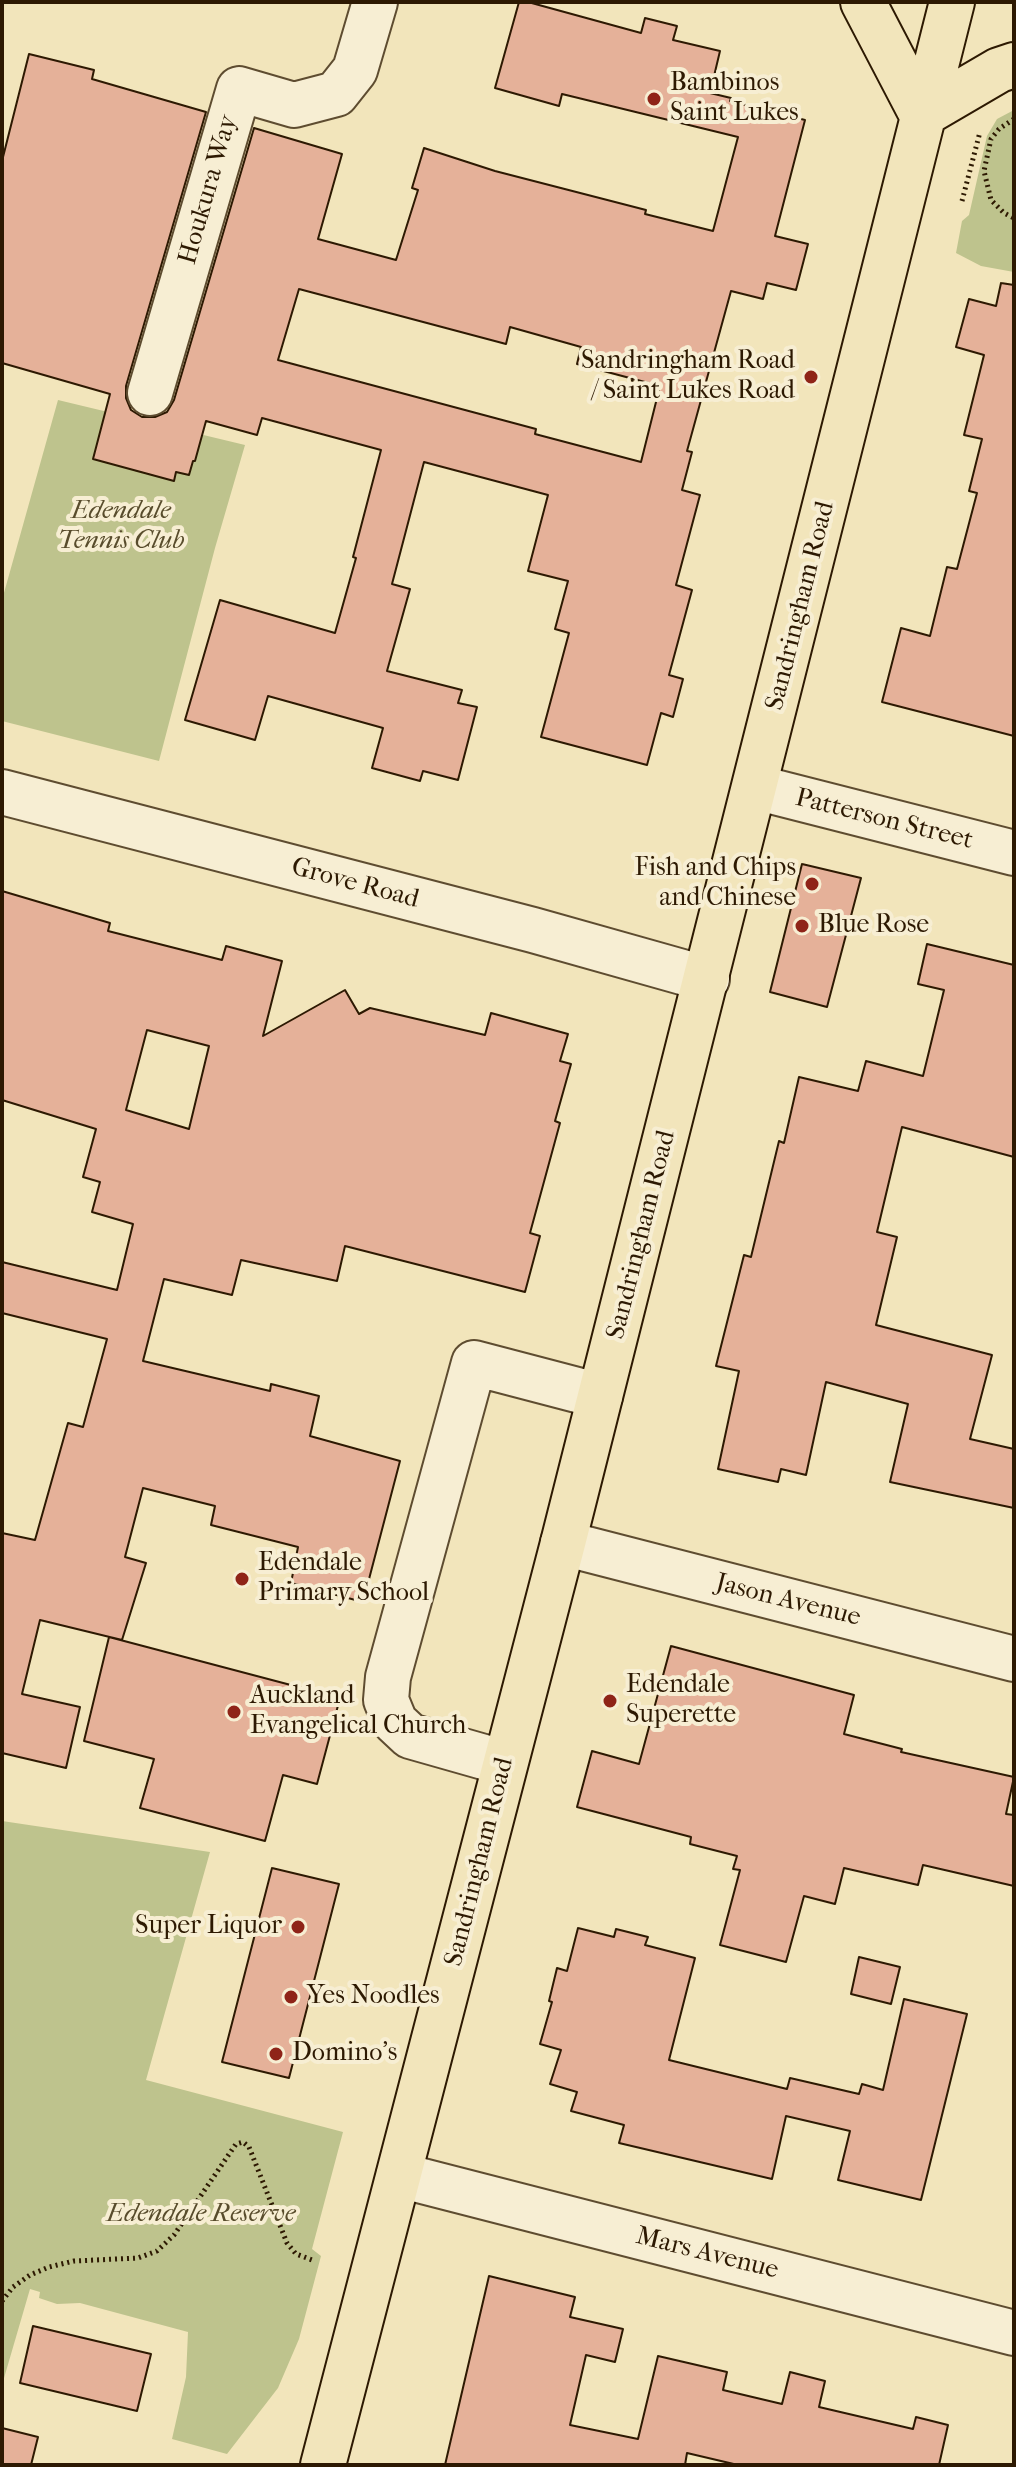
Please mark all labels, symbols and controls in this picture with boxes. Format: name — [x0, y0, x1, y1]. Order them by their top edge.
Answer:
place label: Bambinos Saint Lukes — [670, 68, 799, 130]
marker: Bambinos Saint Lukes — [645, 90, 663, 108]
street label: Houkura Way — [173, 112, 245, 268]
place label: Sandringham Road / Saint Lukes Road — [581, 346, 795, 408]
marker: Sandringham Road / Saint Lukes Road — [802, 368, 820, 386]
park label: Edendale Tennis Club — [58, 496, 184, 558]
street label: Sandringham Road — [760, 498, 842, 714]
street label: Patterson Street — [792, 783, 976, 857]
street label: Grove Road — [288, 852, 422, 916]
place label: Fish and Chips and Chinese — [634, 853, 796, 914]
marker: Fish and Chips and Chinese — [803, 875, 821, 893]
place label: Blue Rose — [818, 910, 929, 942]
marker: Blue Rose — [793, 917, 811, 935]
street label: Sandringham Road — [601, 1127, 683, 1343]
place label: Edendale Primary School — [258, 1548, 429, 1610]
street label: Jason Avenue — [712, 1568, 864, 1634]
marker: Edendale Primary School — [233, 1570, 251, 1588]
place label: Edendale Superette — [626, 1670, 736, 1732]
place label: Auckland Evangelical Church — [250, 1681, 466, 1742]
marker: Edendale Superette — [601, 1692, 619, 1710]
marker: Auckland Evangelical Church — [225, 1703, 243, 1721]
street label: Sandringham Road — [439, 1754, 521, 1970]
place label: Super Liquor — [135, 1911, 282, 1943]
marker: Super Liquor — [289, 1918, 307, 1936]
place label: Yes Noodles — [307, 1981, 440, 2013]
marker: Yes Noodles — [282, 1988, 300, 2006]
place label: Domino's — [292, 2038, 397, 2070]
marker: Domino's — [267, 2045, 285, 2063]
park label: Edendale Reserve — [107, 2199, 295, 2231]
street label: Mars Avenue — [632, 2221, 782, 2287]

